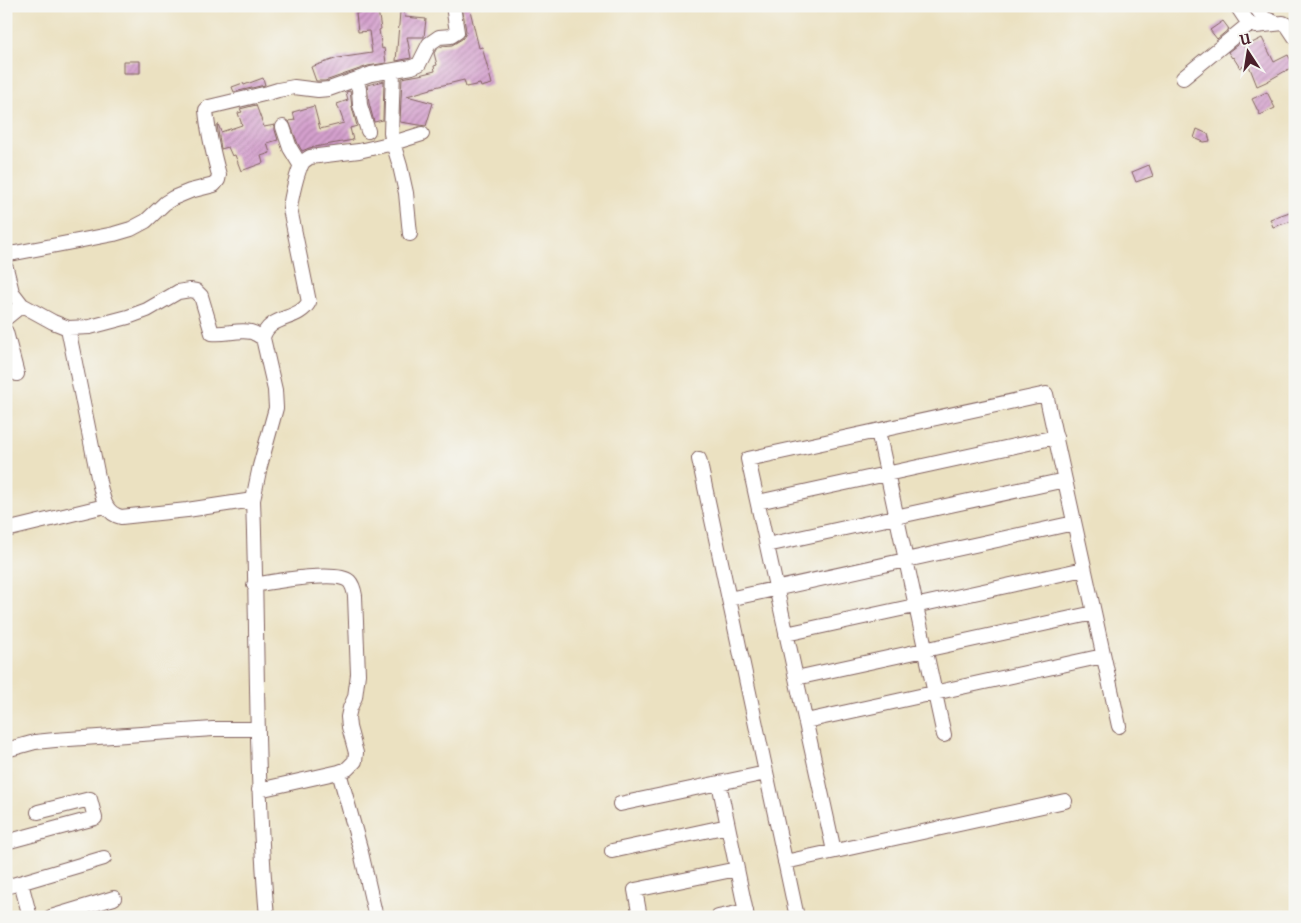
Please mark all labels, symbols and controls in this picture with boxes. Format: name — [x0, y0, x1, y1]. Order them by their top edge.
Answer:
north arrow — [1224, 28, 1274, 78]
text: U — [1237, 30, 1253, 49]

